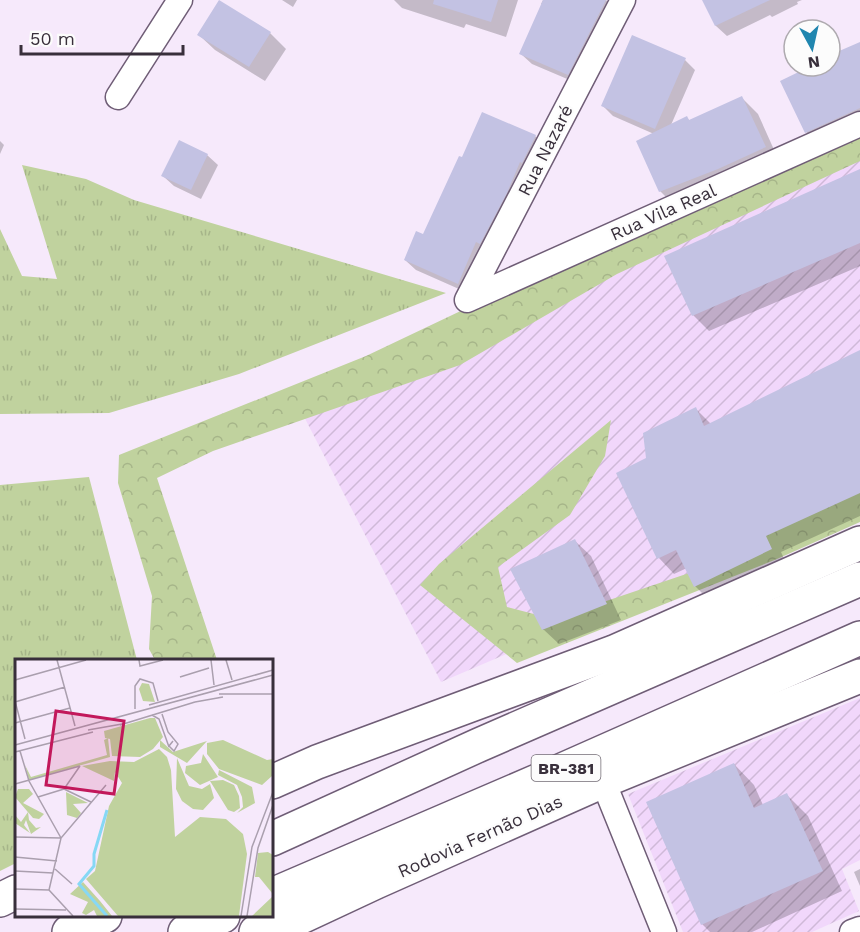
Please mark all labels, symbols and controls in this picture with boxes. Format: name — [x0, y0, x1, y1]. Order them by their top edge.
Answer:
scale bar — [21, 18, 183, 56]
north arrow — [782, 18, 842, 78]
text: 50 m — [30, 28, 75, 49]
text: N — [807, 52, 821, 73]
street label: Rua Nazaré — [513, 101, 577, 199]
street label: Rua Vila Real — [607, 179, 720, 245]
inset map — [15, 659, 273, 917]
road number: BR-381 — [532, 755, 600, 781]
street label: Rodovia Fernão Dias — [394, 790, 566, 882]

